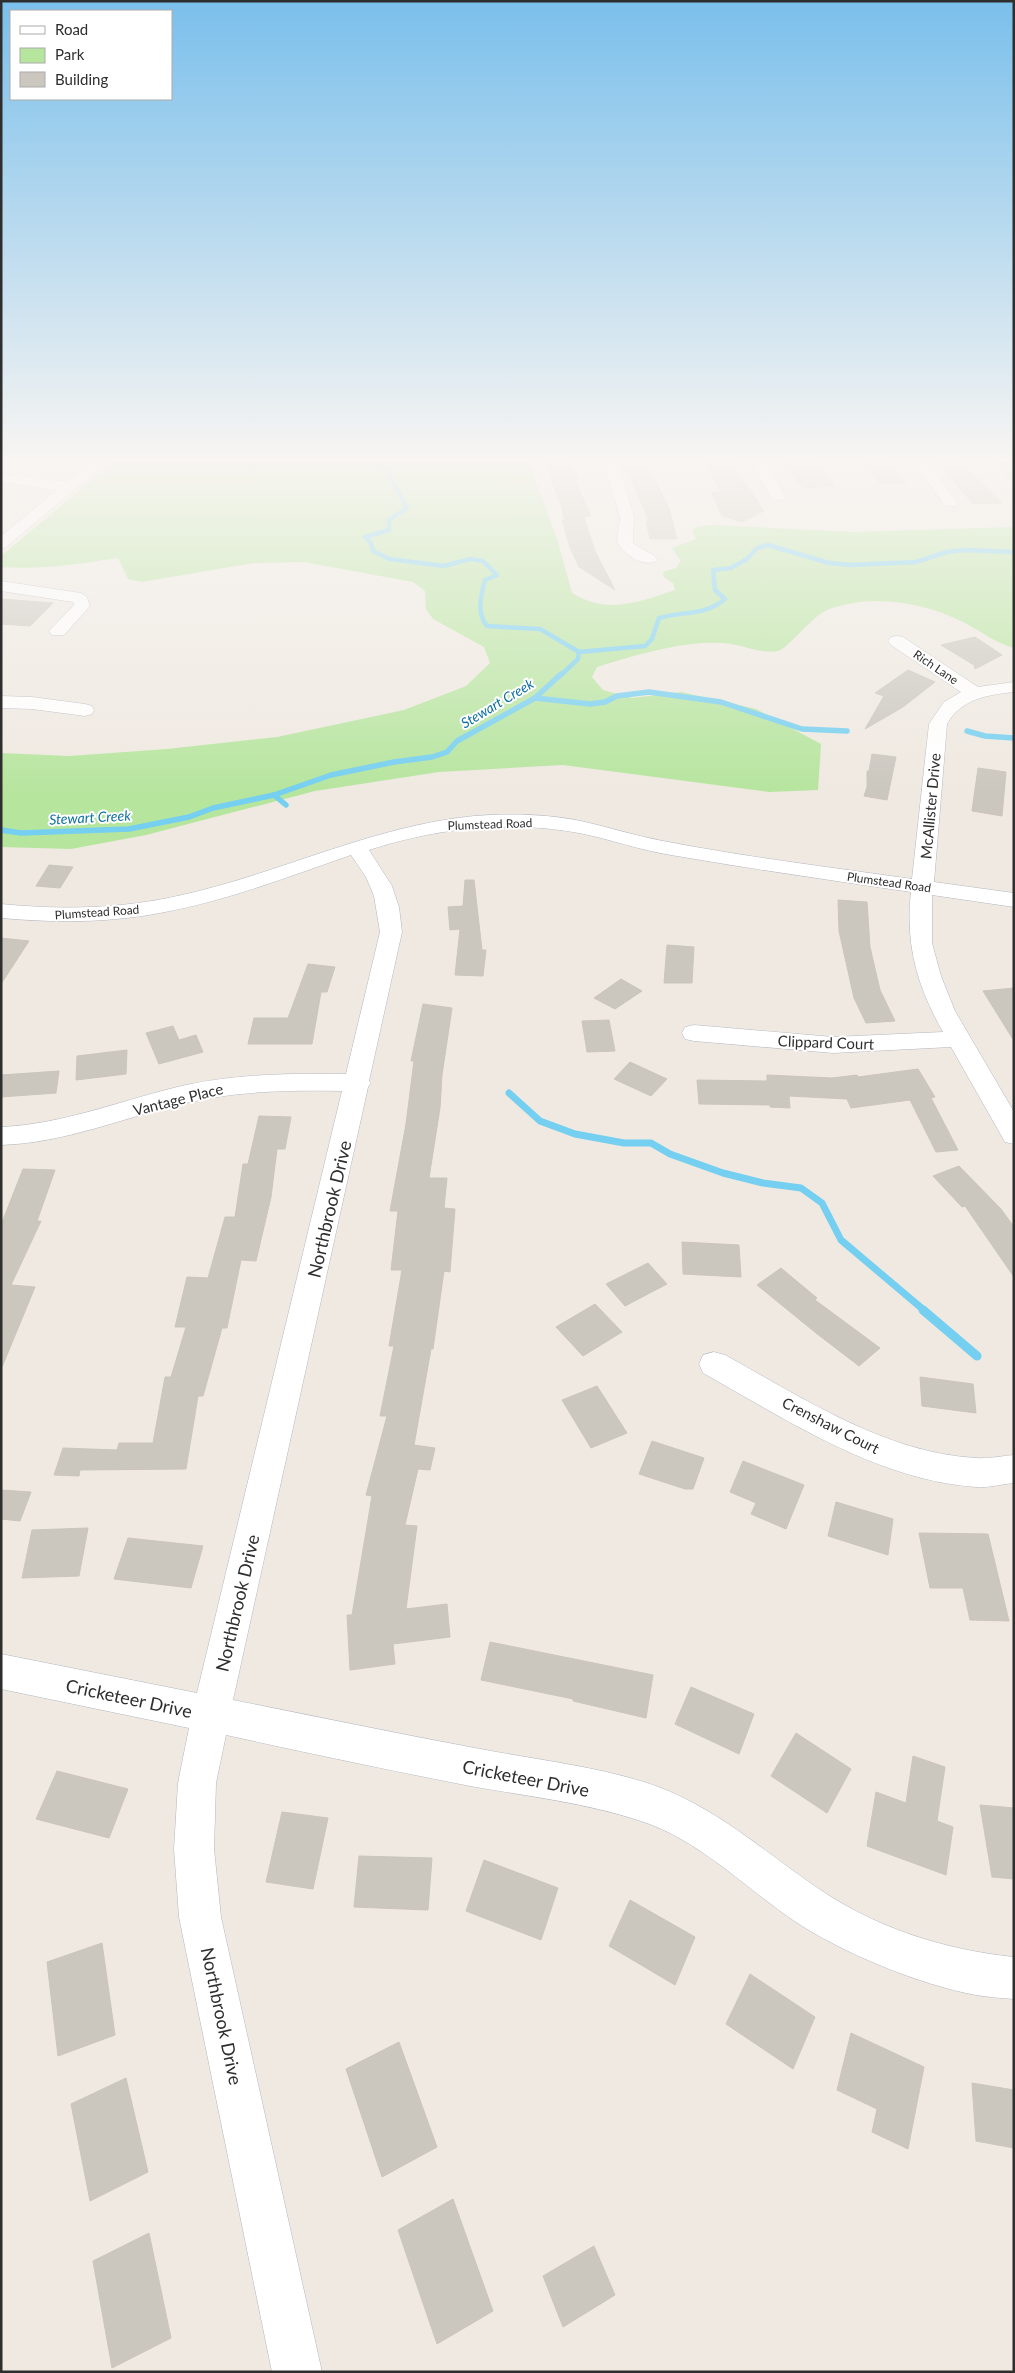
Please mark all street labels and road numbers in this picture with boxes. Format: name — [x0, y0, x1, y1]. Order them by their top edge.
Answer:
street label: Rich Lane — [911, 647, 961, 687]
street label: McAllister Drive — [916, 752, 944, 860]
street label: Plumstead Road — [447, 815, 533, 833]
street label: Plumstead Road — [846, 869, 932, 895]
street label: Plumstead Road — [54, 902, 140, 922]
street label: Clippard Court — [778, 1031, 875, 1053]
street label: Vantage Place — [131, 1079, 225, 1119]
street label: Northbrook Drive — [303, 1138, 355, 1280]
street label: Crenshaw Court — [779, 1393, 883, 1457]
street label: Northbrook Drive — [211, 1532, 263, 1674]
street label: Cricketeer Drive — [64, 1674, 194, 1722]
street label: Cricketeer Drive — [461, 1755, 591, 1801]
street label: Northbrook Drive — [197, 1945, 247, 2087]

